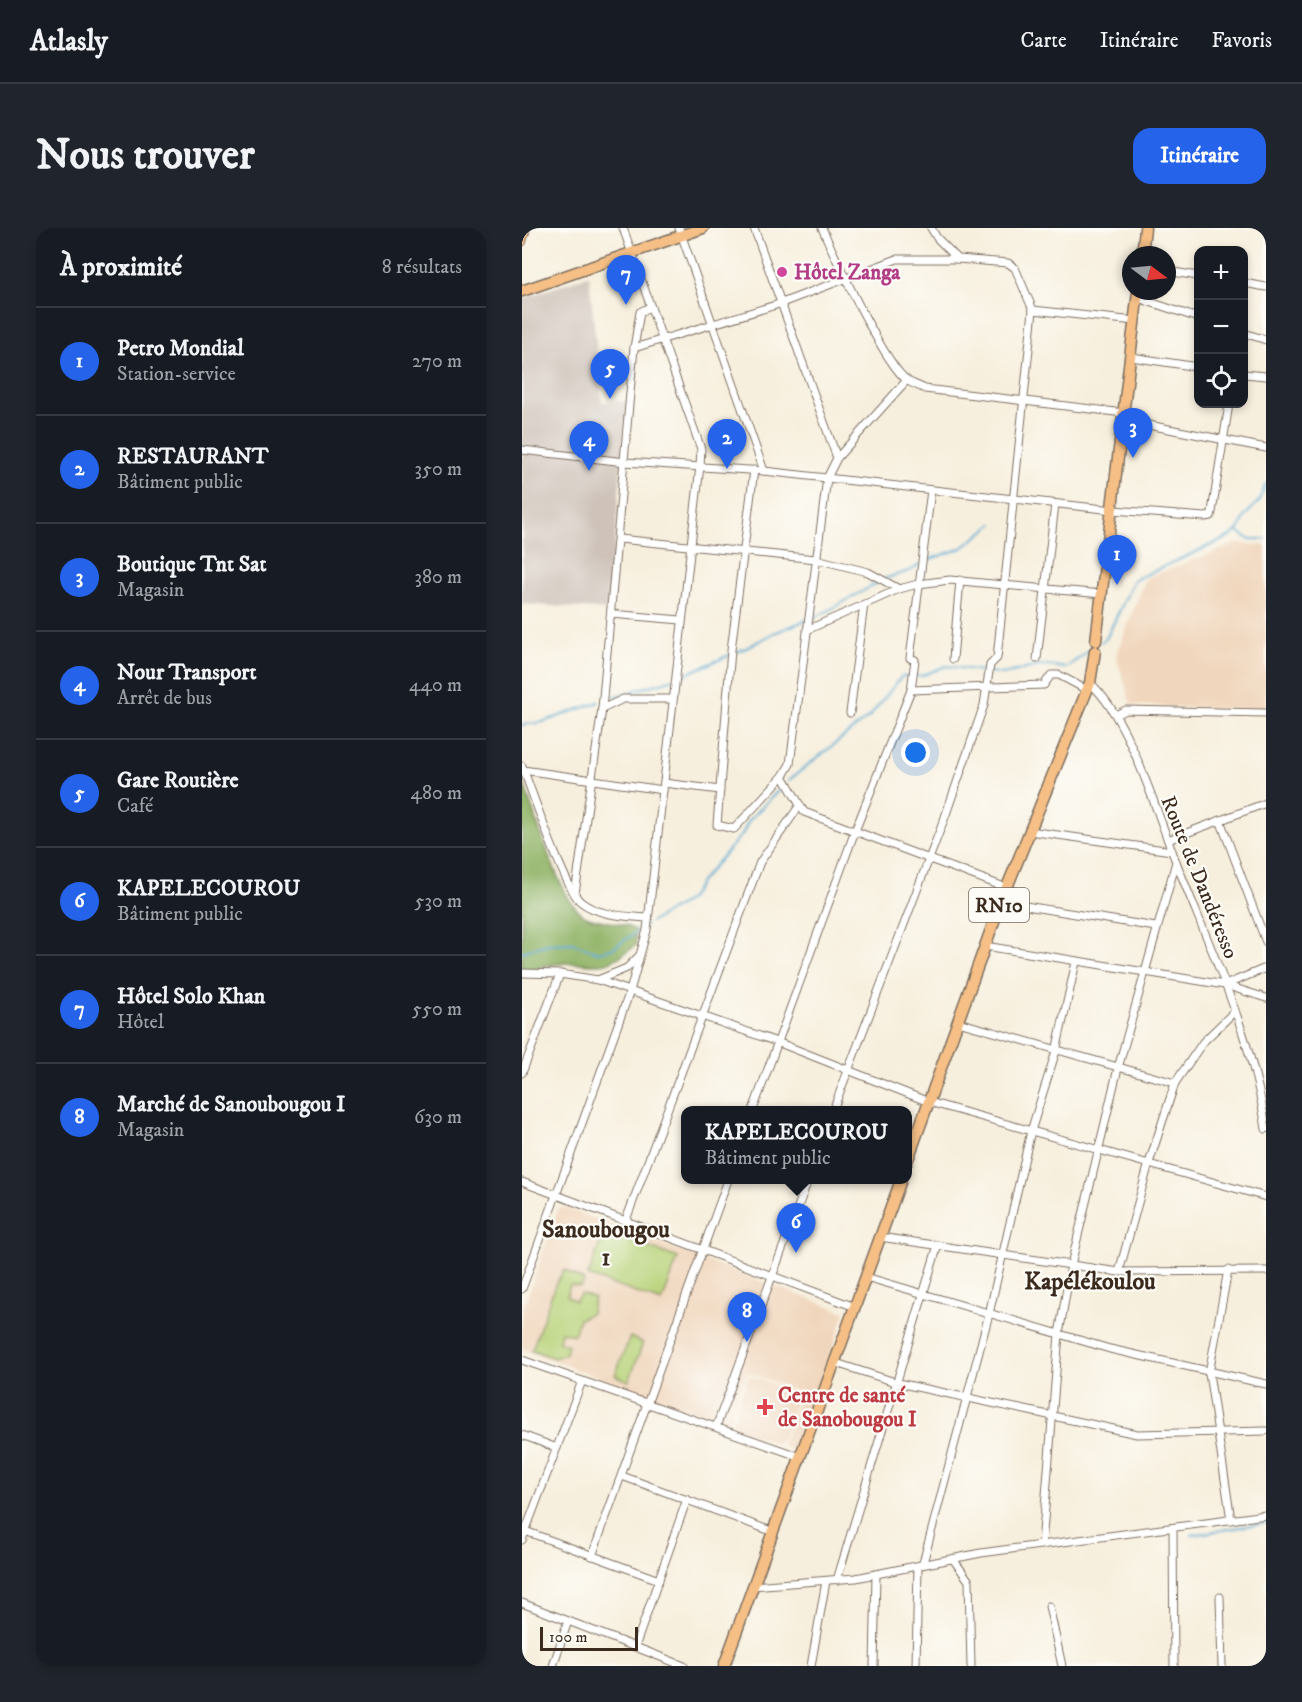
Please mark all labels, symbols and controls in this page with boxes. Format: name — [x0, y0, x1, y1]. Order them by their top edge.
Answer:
text: Atlasly — [30, 24, 108, 59]
text: Carte — [1021, 28, 1067, 54]
text: Itinéraire — [1100, 28, 1178, 54]
text: Favoris — [1211, 28, 1272, 54]
button: Itinéraire — [1133, 128, 1266, 184]
text: Nous trouver — [36, 130, 255, 182]
north arrow — [1122, 246, 1176, 300]
map controls — [1194, 246, 1248, 408]
button: + — [1194, 246, 1248, 300]
text: À proximité — [60, 251, 182, 284]
text: 8 résultats — [382, 255, 462, 280]
pin: 7 — [606, 256, 646, 305]
place label: Hôtel Zanga — [794, 260, 901, 286]
marker: Hôtel Zanga — [775, 265, 789, 279]
button: − — [1194, 300, 1248, 354]
text: Petro Mondial — [117, 335, 244, 362]
text: 1 — [76, 349, 83, 374]
text: 270 m — [412, 349, 462, 374]
pin: 5 — [590, 350, 629, 399]
button: locate — [1194, 354, 1248, 408]
text: Station-service — [117, 362, 236, 387]
pin: 3 — [1114, 408, 1152, 458]
pin: 2 — [708, 420, 746, 469]
pin: 4 — [570, 422, 608, 471]
text: RESTAURANT — [117, 443, 269, 470]
text: 2 — [75, 457, 84, 482]
text: 350 m — [415, 457, 462, 482]
text: Bâtiment public — [117, 470, 243, 495]
pin: 1 — [1098, 536, 1136, 585]
text: Boutique Tnt Sat — [117, 551, 267, 578]
text: 3 — [76, 565, 83, 590]
text: 380 m — [414, 565, 462, 590]
text: Magasin — [117, 578, 184, 603]
text: Nour Transport — [117, 659, 257, 686]
text: 4 — [74, 673, 85, 698]
text: 440 m — [409, 673, 462, 698]
text: Arrêt de bus — [117, 686, 212, 711]
your location — [901, 738, 930, 767]
text: Gare Routière — [117, 767, 239, 794]
text: 5 — [75, 781, 84, 806]
text: 480 m — [410, 781, 462, 806]
street label: Route de Dandéresso — [1155, 792, 1244, 963]
text: Café — [117, 794, 153, 819]
text: KAPELECOUROU — [117, 875, 300, 902]
road number: RN10 — [969, 888, 1029, 922]
text: 6 — [74, 889, 85, 914]
text: 530 m — [415, 889, 462, 914]
text: Bâtiment public — [117, 902, 243, 927]
text: Hôtel Solo Khan — [117, 983, 265, 1010]
text: 7 — [74, 997, 85, 1022]
text: 550 m — [412, 997, 462, 1022]
text: Hôtel — [117, 1010, 164, 1035]
text: Marché de Sanoubougou I — [117, 1091, 345, 1118]
text: 8 — [74, 1105, 85, 1130]
text: 630 m — [414, 1105, 462, 1130]
popup — [681, 1106, 912, 1184]
text: Magasin — [117, 1118, 184, 1143]
text: KAPELECOUROU — [705, 1119, 888, 1146]
text: Bâtiment public — [705, 1146, 831, 1171]
pin: 6 — [776, 1204, 816, 1253]
district label: Sanoubougou 1 — [542, 1215, 670, 1273]
district label: Kapélékoulou — [1024, 1267, 1156, 1297]
pin: 8 — [728, 1292, 766, 1342]
place label: Centre de santé de Sanobougou I — [778, 1383, 917, 1433]
marker: Centre de santé de Sanobougou I — [756, 1398, 774, 1416]
scale bar — [540, 1624, 638, 1652]
text: 100 m — [549, 1627, 588, 1647]

